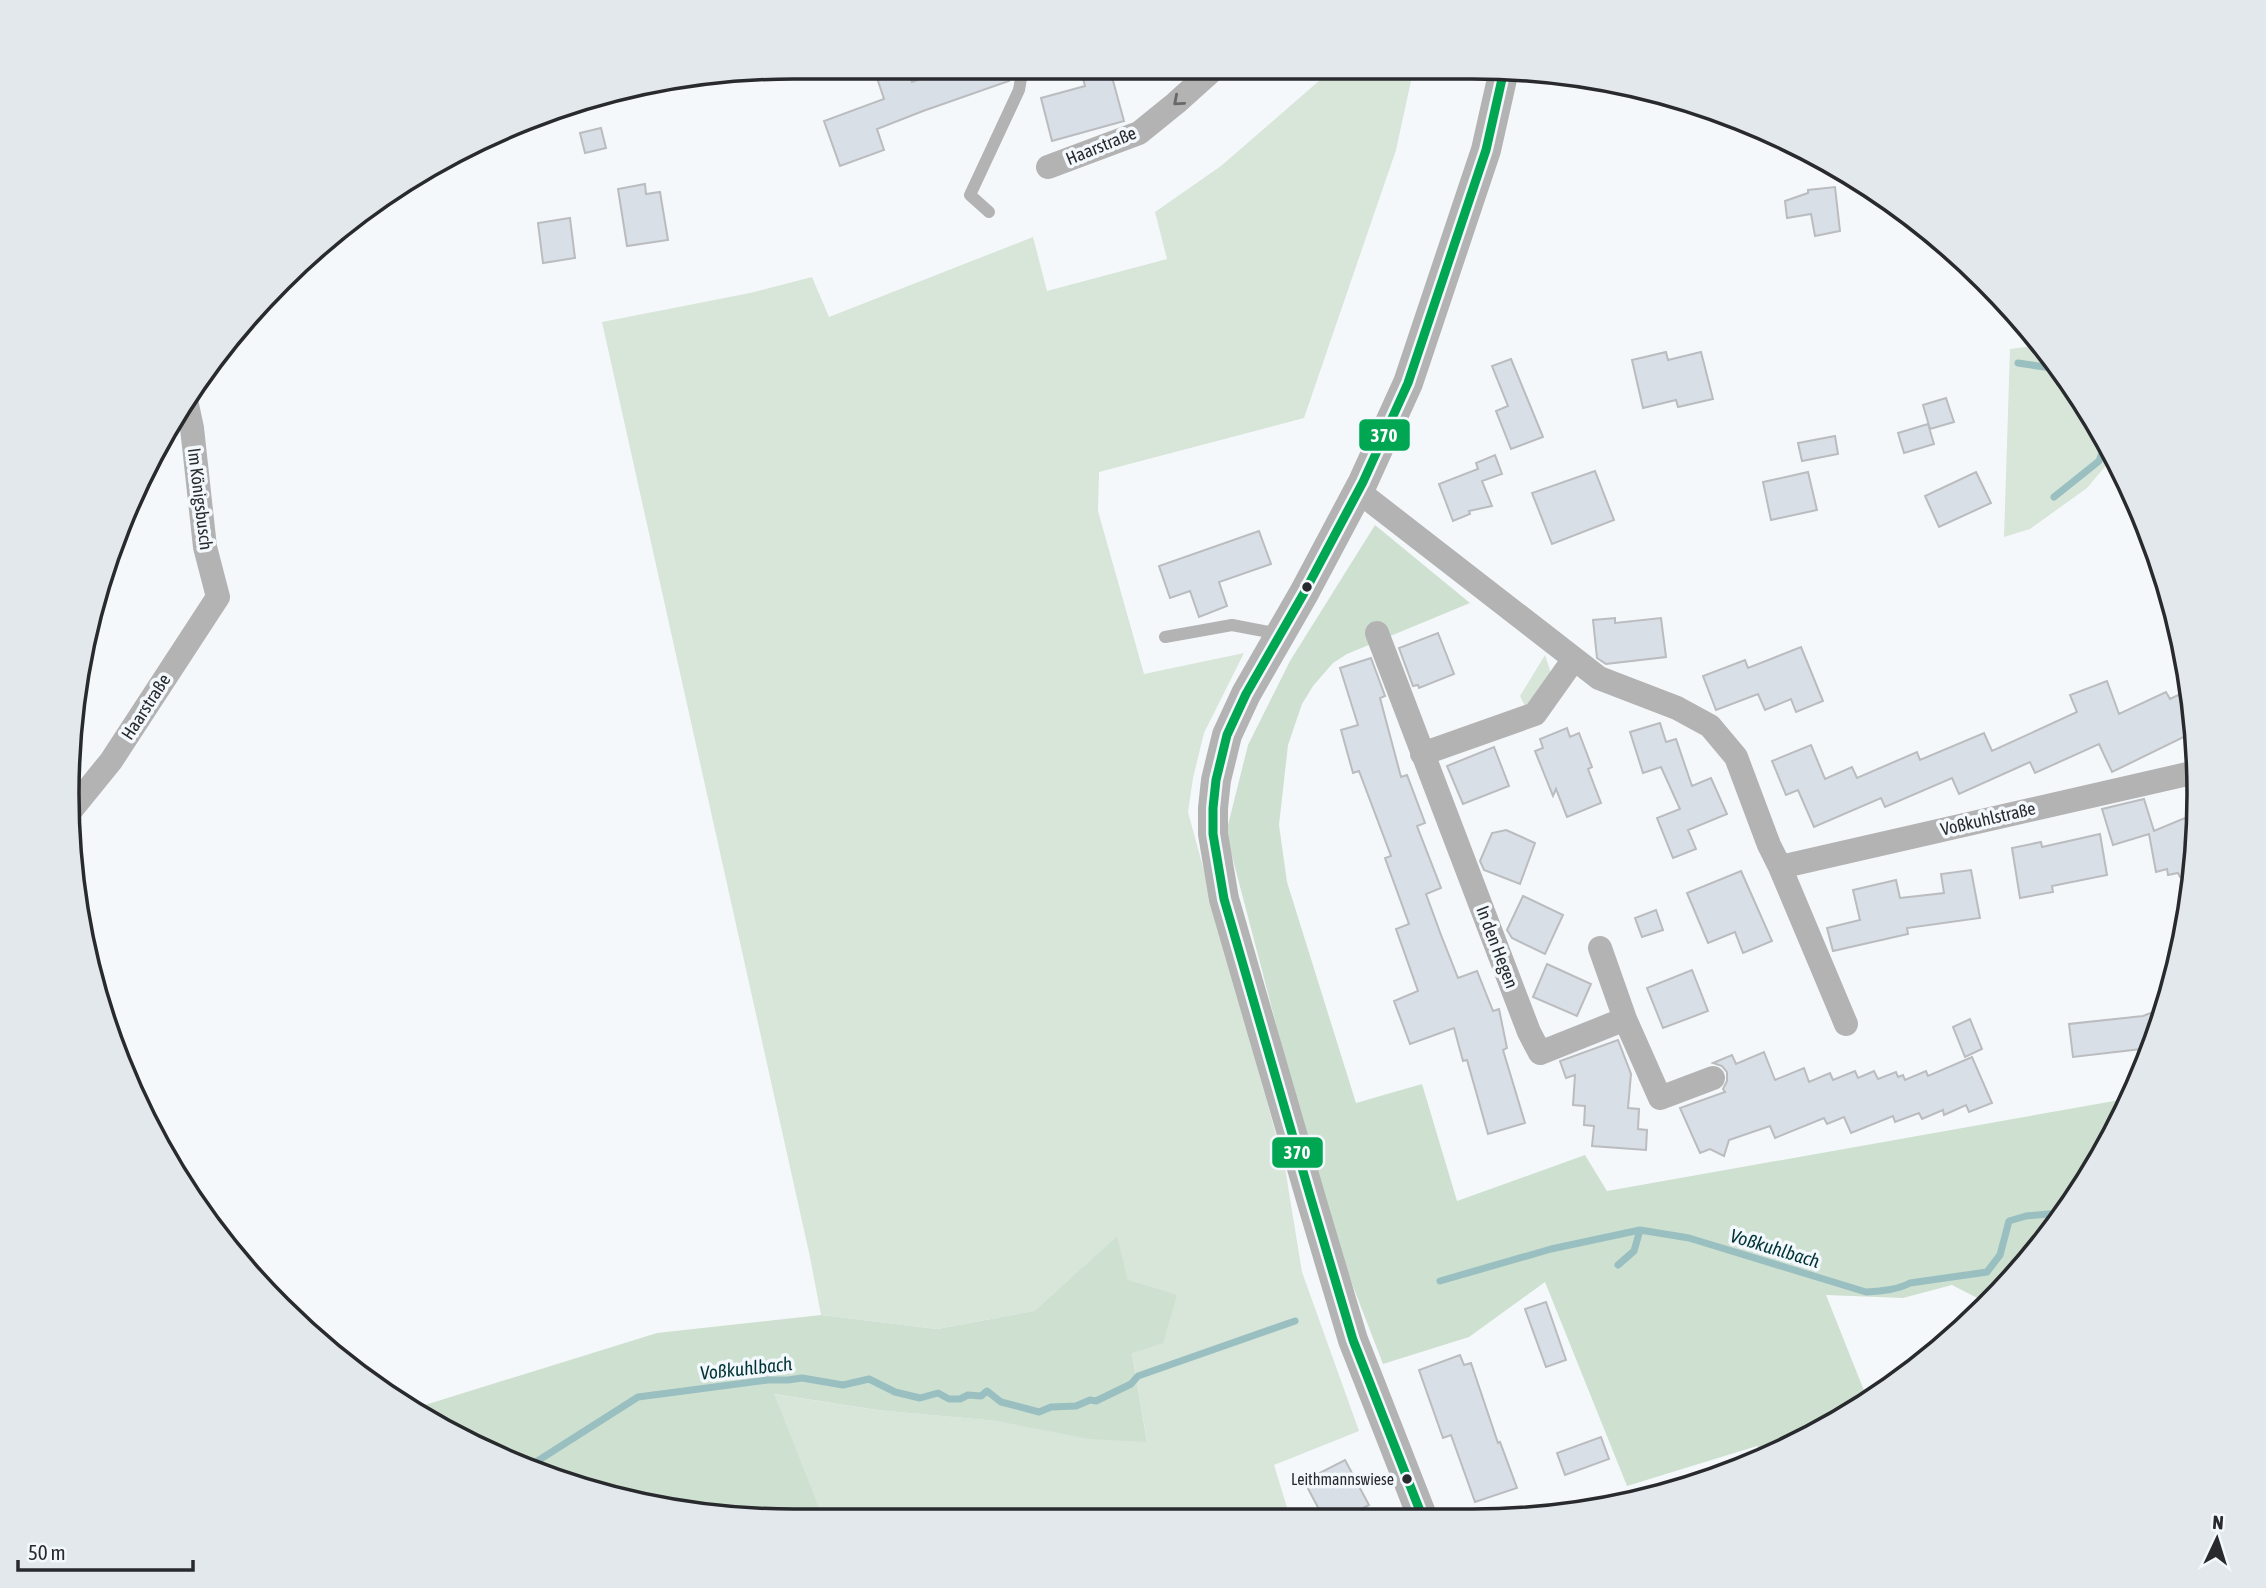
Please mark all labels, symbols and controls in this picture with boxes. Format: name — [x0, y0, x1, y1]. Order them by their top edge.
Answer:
one-way arrow — [1174, 93, 1187, 105]
street label: Haarstraße — [1063, 122, 1139, 169]
line badge: 370 — [1358, 418, 1411, 452]
text: 370 — [1371, 424, 1397, 446]
street label: Im Königsbusch — [184, 447, 217, 551]
unlabelled marker — [1300, 580, 1314, 594]
street label: Haarstraße — [117, 670, 175, 743]
street label: Voßkuhlstraße — [1938, 797, 2037, 840]
street label: In den Hegen — [1472, 903, 1523, 991]
line badge: 370 — [1271, 1136, 1324, 1169]
text: 370 — [1284, 1141, 1310, 1163]
water label: Voßkuhlbach — [1728, 1224, 1822, 1272]
water label: Voßkuhlbach — [699, 1352, 793, 1384]
place label: Leithmannswiese — [1291, 1470, 1394, 1488]
marker: Leithmannswiese — [1400, 1472, 1414, 1486]
north arrow — [2182, 1504, 2252, 1574]
text: N — [2212, 1511, 2225, 1533]
scale bar — [18, 1528, 192, 1572]
text: 50 m — [28, 1540, 66, 1564]

